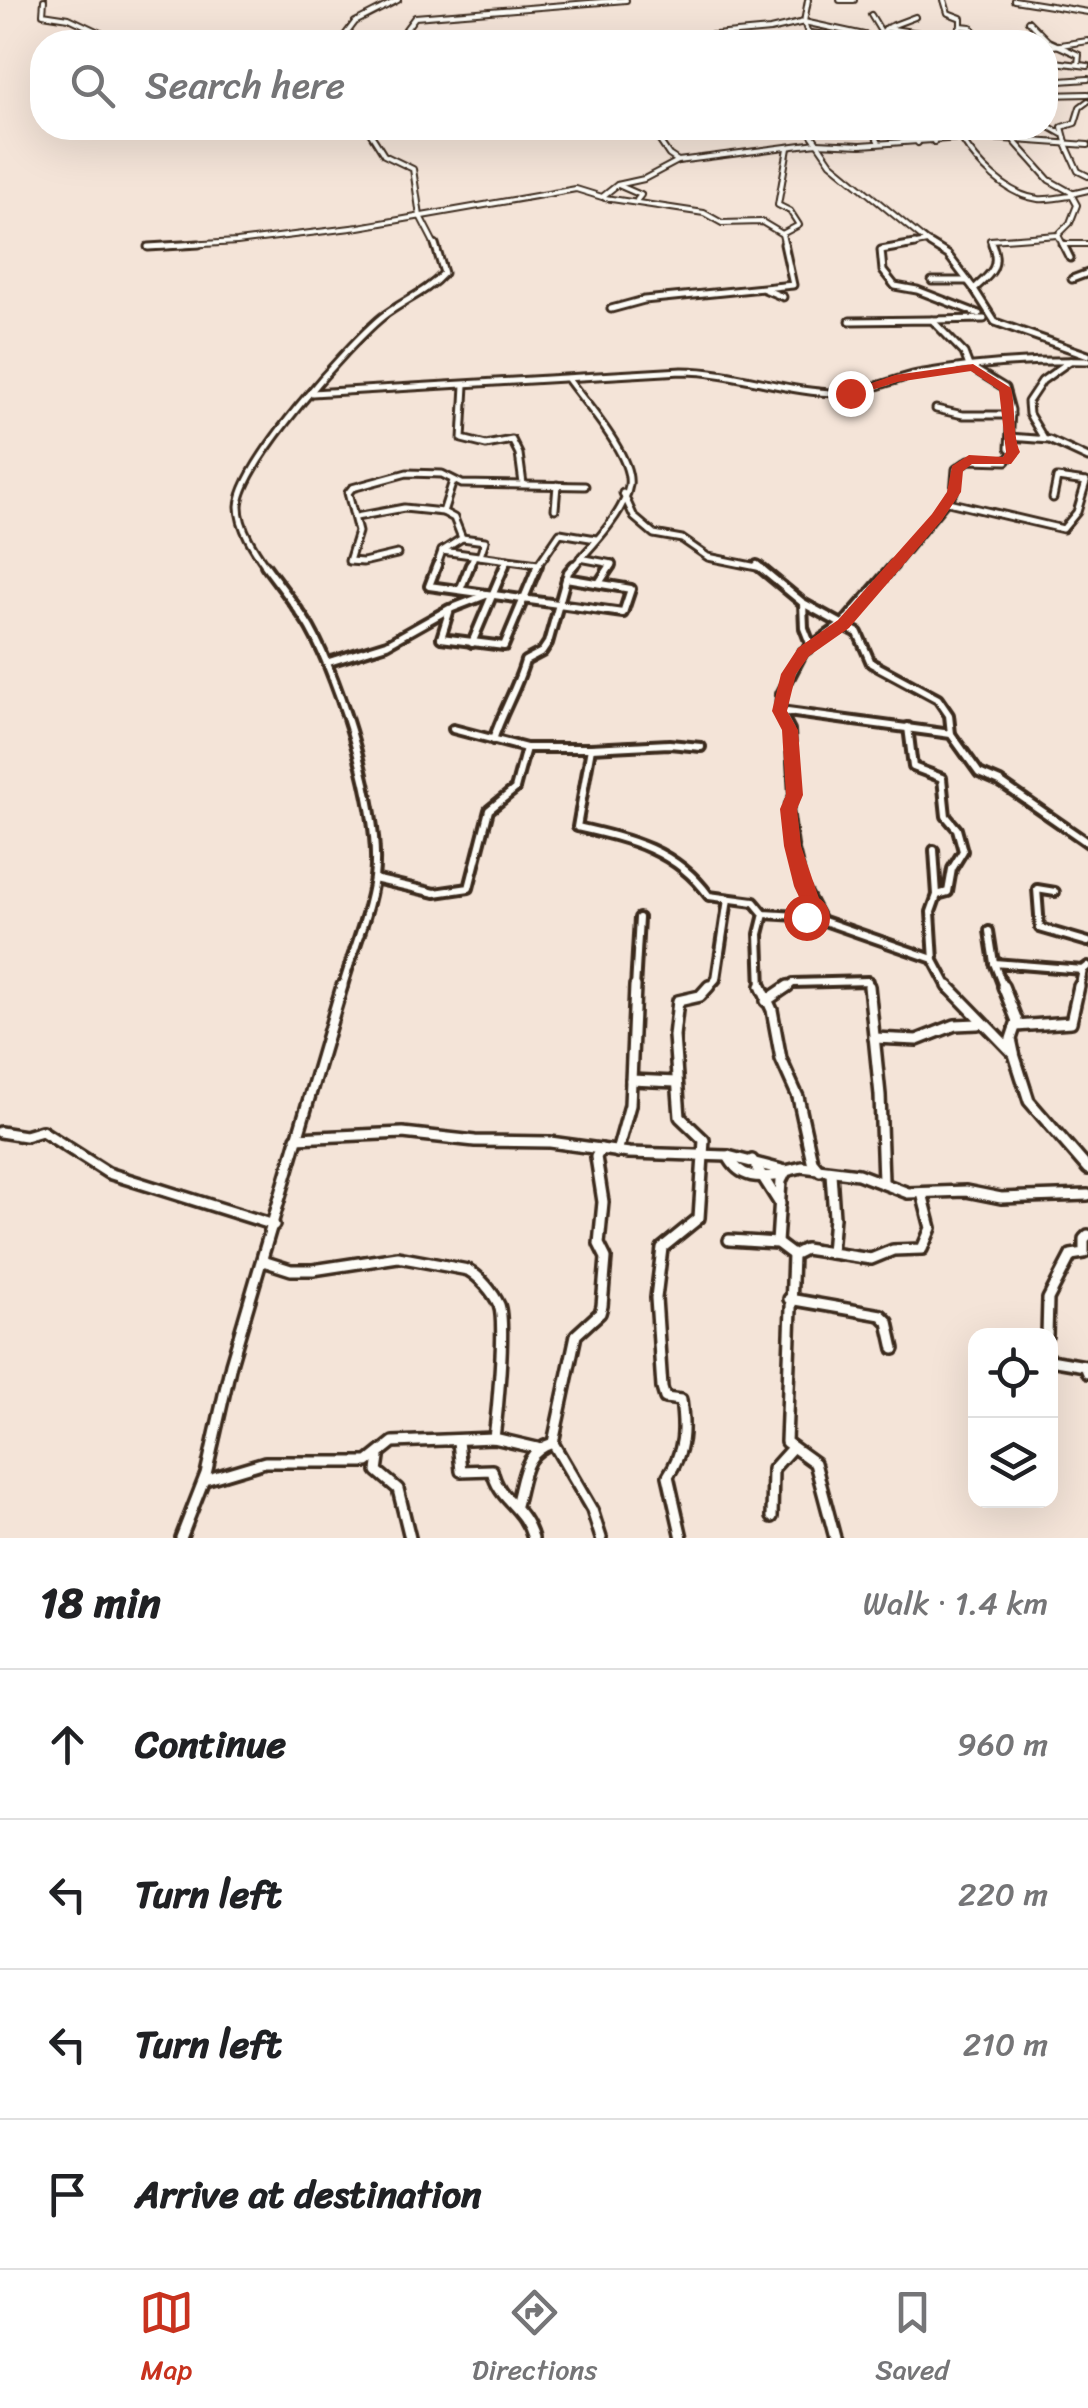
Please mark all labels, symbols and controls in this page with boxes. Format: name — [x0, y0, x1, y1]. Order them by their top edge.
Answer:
search box — [30, 30, 1058, 140]
text: Search here — [145, 52, 345, 119]
icon: search — [65, 58, 120, 113]
route end — [828, 371, 874, 417]
route start — [784, 895, 830, 941]
map controls — [968, 1328, 1058, 1508]
button: locate — [968, 1328, 1058, 1418]
button: layers — [968, 1418, 1058, 1508]
text: 18 min — [40, 1566, 161, 1640]
text: Walk · 1.4 km — [863, 1575, 1048, 1632]
text: Continue — [135, 1711, 286, 1778]
text: 960 m — [957, 1716, 1048, 1773]
icon: ahead — [40, 1717, 95, 1772]
text: Turn left — [135, 1861, 281, 1928]
text: 220 m — [958, 1866, 1048, 1923]
icon: left — [40, 1867, 95, 1922]
text: Turn left — [135, 2011, 281, 2078]
text: 210 m — [963, 2016, 1048, 2073]
icon: left — [40, 2017, 95, 2072]
text: Arrive at destination — [135, 2161, 482, 2228]
icon: arrive — [40, 2167, 95, 2222]
tab: Map — [139, 2285, 194, 2394]
tab: Directions — [472, 2285, 597, 2394]
tab: Saved — [875, 2285, 949, 2394]

